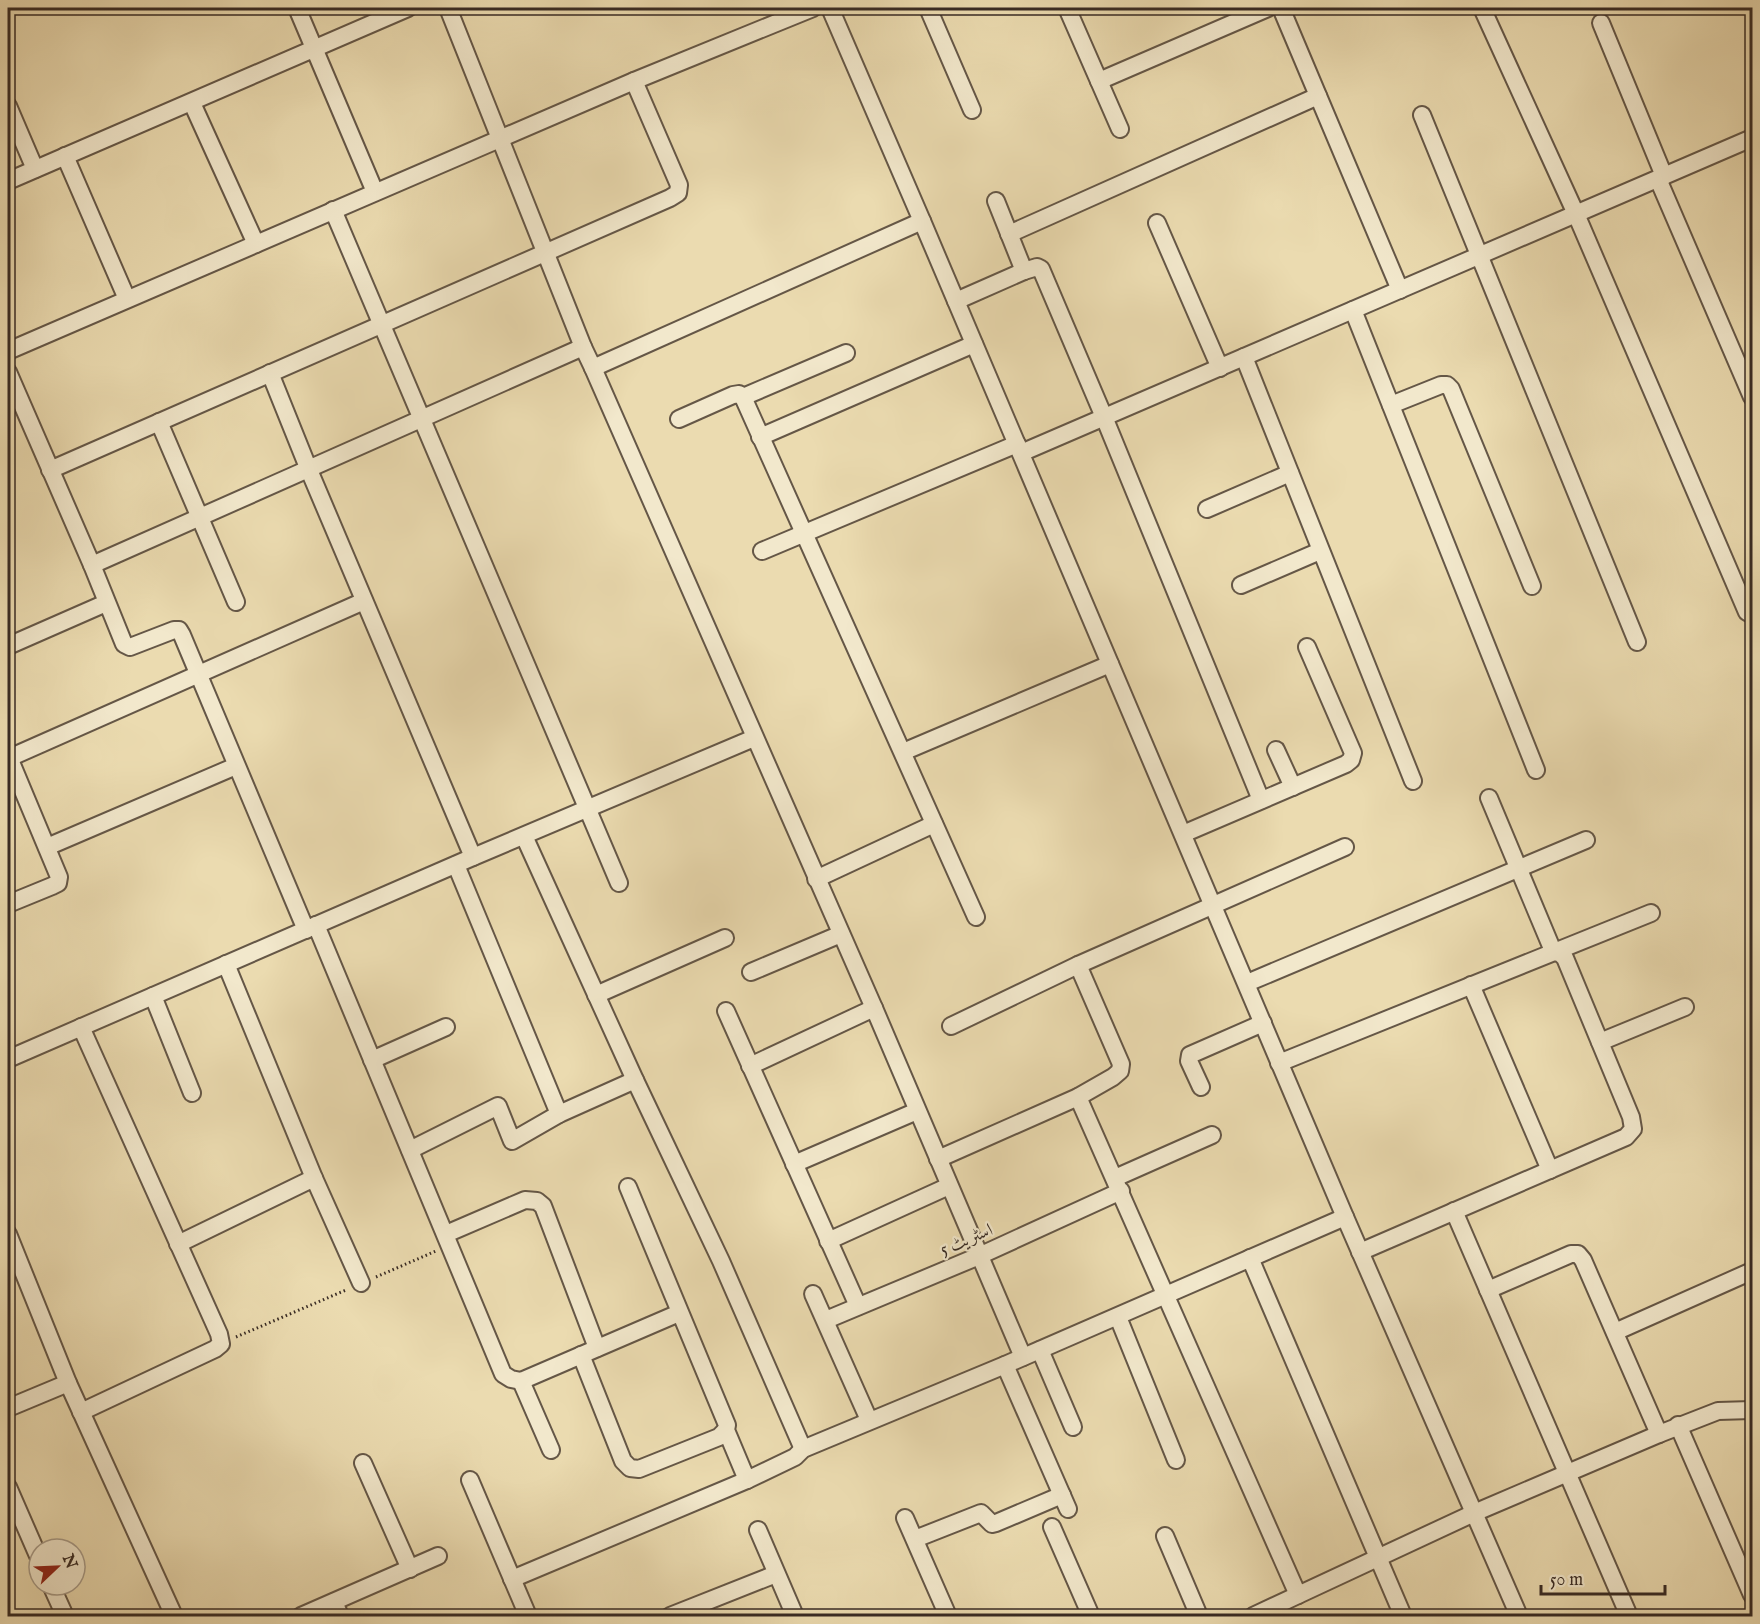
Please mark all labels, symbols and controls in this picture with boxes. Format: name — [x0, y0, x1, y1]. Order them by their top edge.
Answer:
street label: اسٹریٹ 5 — [937, 1219, 997, 1262]
north arrow — [27, 1537, 87, 1597]
text: N — [57, 1551, 81, 1572]
scale bar — [1541, 1558, 1666, 1596]
text: 50 m — [1550, 1569, 1583, 1592]

